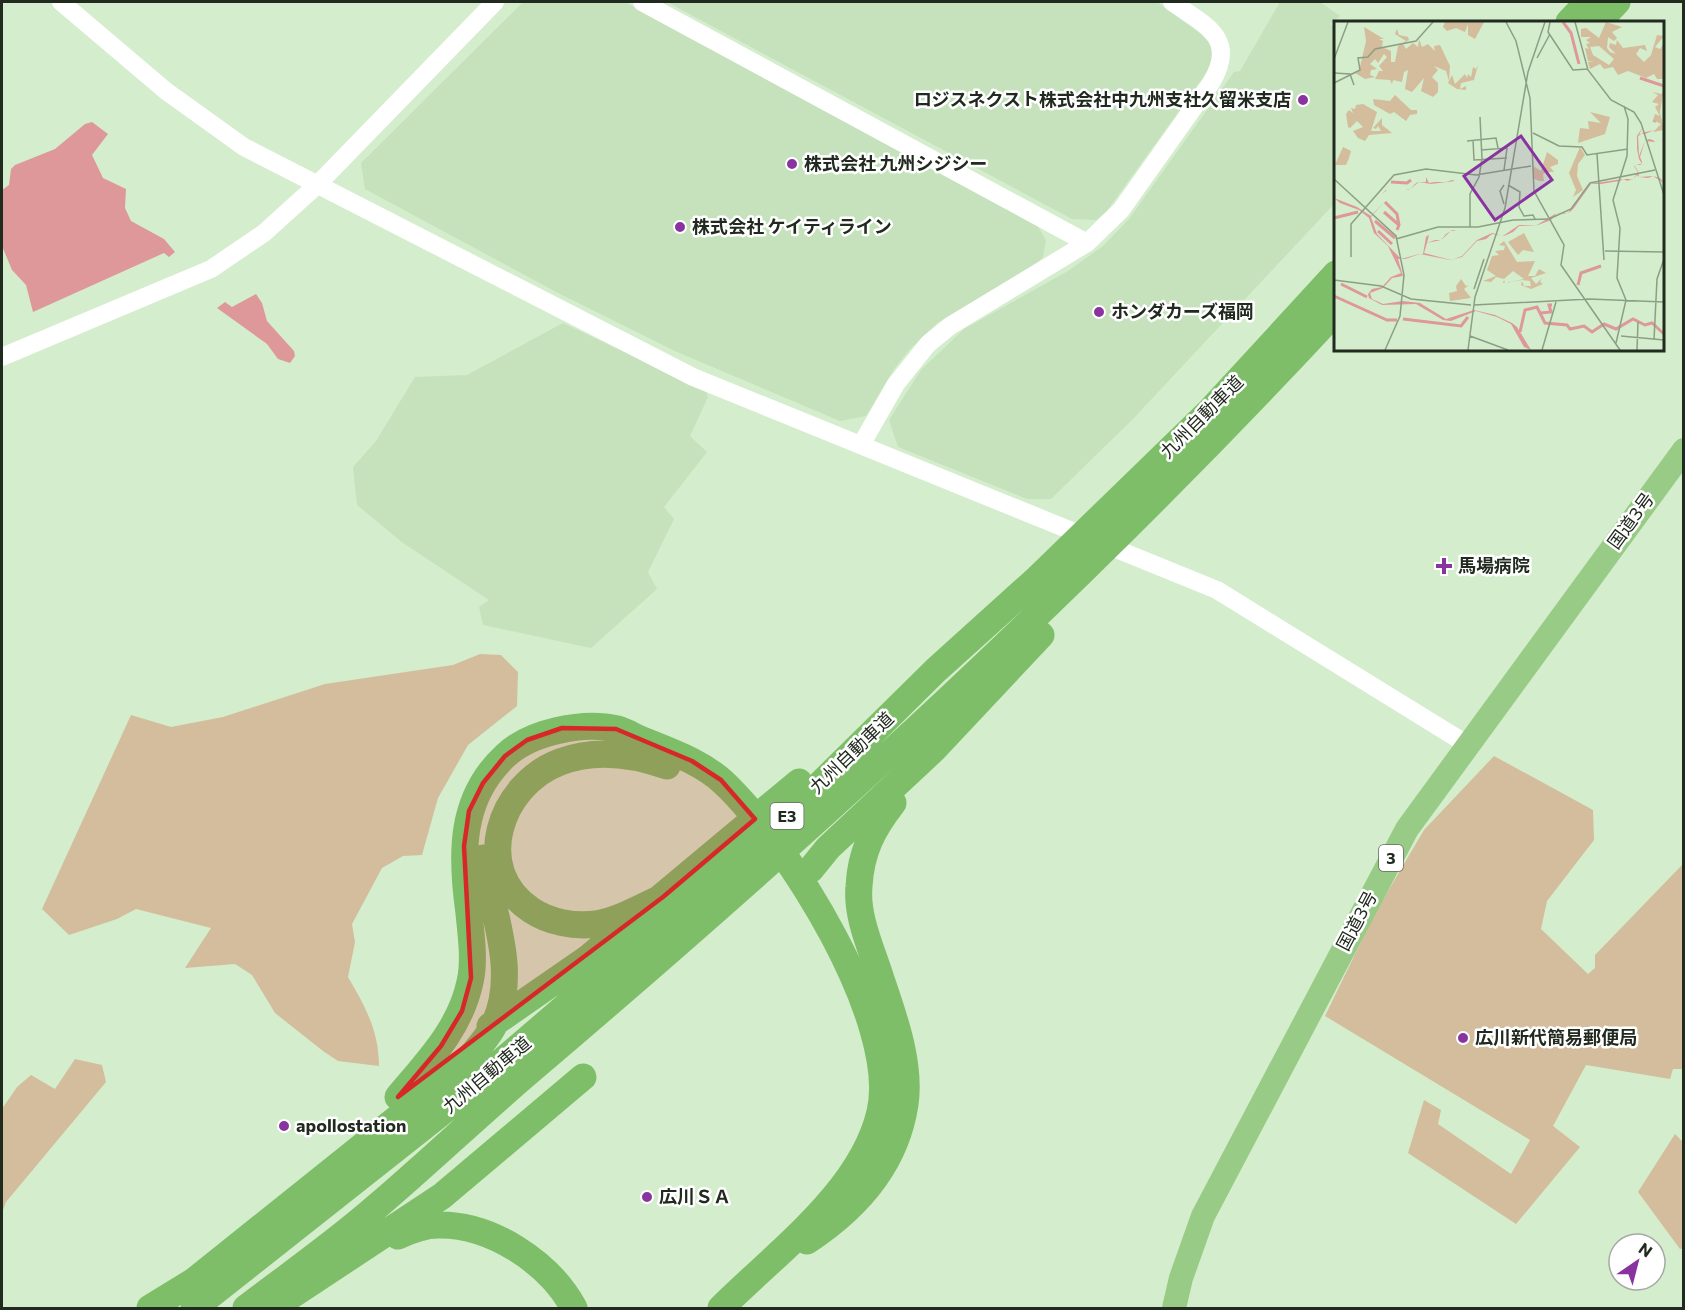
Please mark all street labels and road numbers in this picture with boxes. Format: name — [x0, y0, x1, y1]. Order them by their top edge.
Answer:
street label: 九州自動車道 — [1155, 370, 1247, 462]
street label: 国道3号 — [1602, 488, 1658, 553]
street label: 九州自動車道 — [805, 707, 898, 798]
road number: E3 — [770, 803, 804, 829]
road number: 3 — [1379, 845, 1403, 871]
street label: 国道3号 — [1331, 887, 1381, 954]
street label: 九州自動車道 — [438, 1031, 535, 1117]

